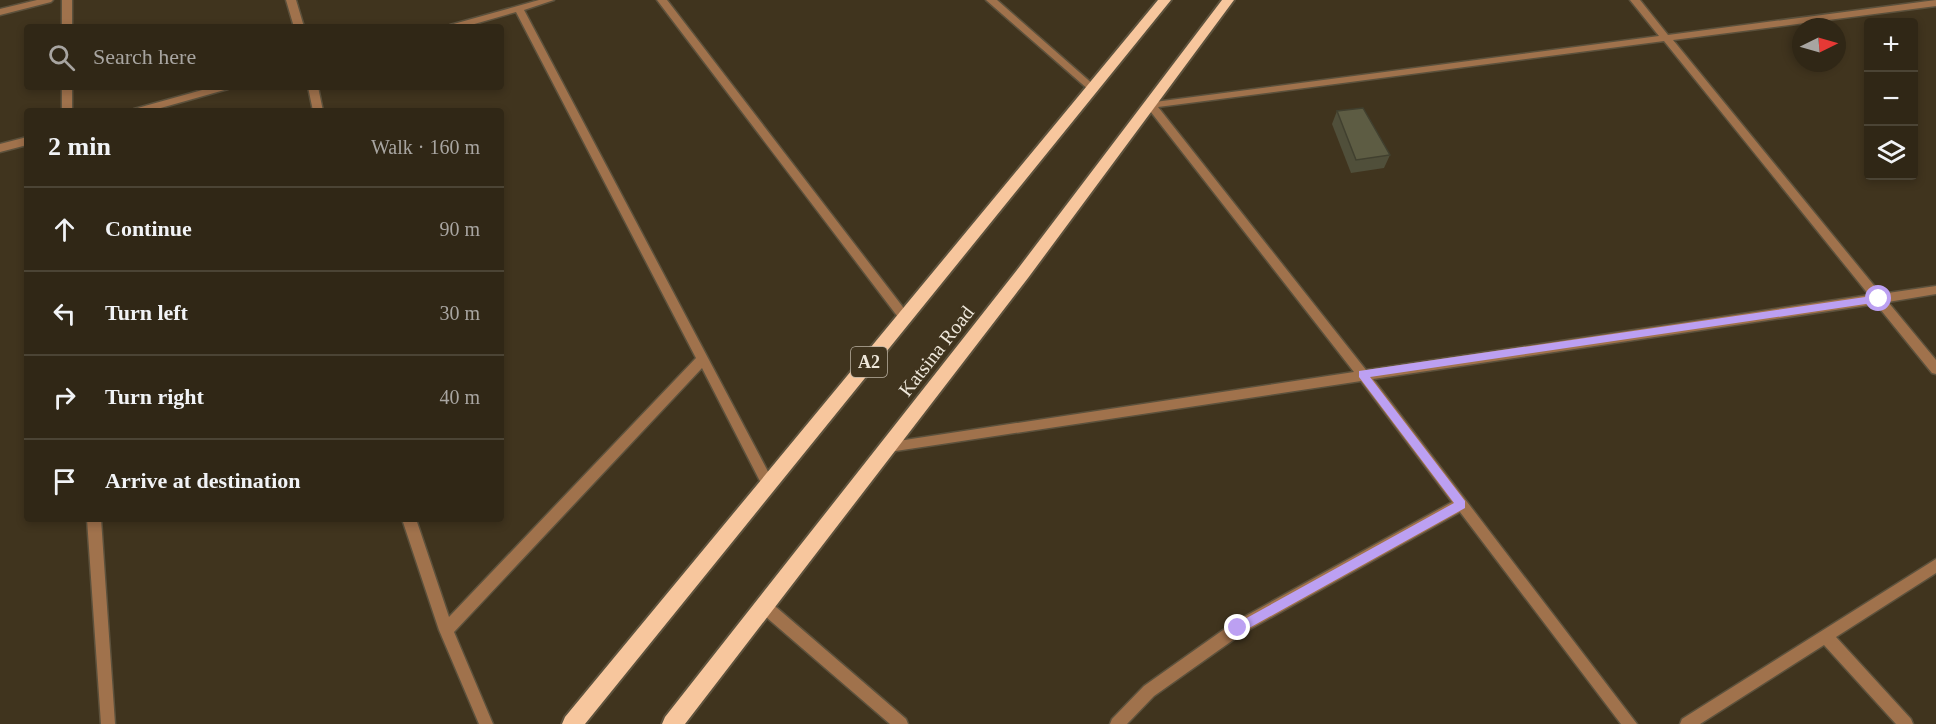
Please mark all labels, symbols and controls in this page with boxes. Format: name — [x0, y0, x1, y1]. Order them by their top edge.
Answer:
north arrow — [1792, 18, 1846, 72]
map controls — [1864, 18, 1918, 180]
button: + — [1864, 18, 1918, 72]
search box — [24, 24, 504, 90]
icon: search — [45, 41, 78, 74]
text: Search here — [93, 44, 196, 69]
button: − — [1864, 72, 1918, 126]
button: layers — [1864, 126, 1918, 180]
text: 2 min — [48, 132, 111, 161]
text: Walk · 160 m — [371, 136, 480, 158]
icon: ahead — [48, 213, 81, 246]
text: Continue — [105, 216, 192, 241]
text: 90 m — [439, 218, 480, 240]
route start — [1865, 285, 1891, 311]
icon: left — [48, 297, 81, 330]
text: Turn left — [105, 300, 188, 325]
text: 30 m — [439, 302, 480, 324]
street label: Katsina Road — [894, 302, 978, 400]
road number: A2 — [851, 347, 887, 377]
icon: right — [48, 381, 81, 414]
text: Turn right — [105, 384, 204, 409]
text: 40 m — [439, 386, 480, 408]
icon: arrive — [48, 465, 81, 498]
text: Arrive at destination — [105, 468, 301, 493]
route end — [1224, 614, 1250, 640]

